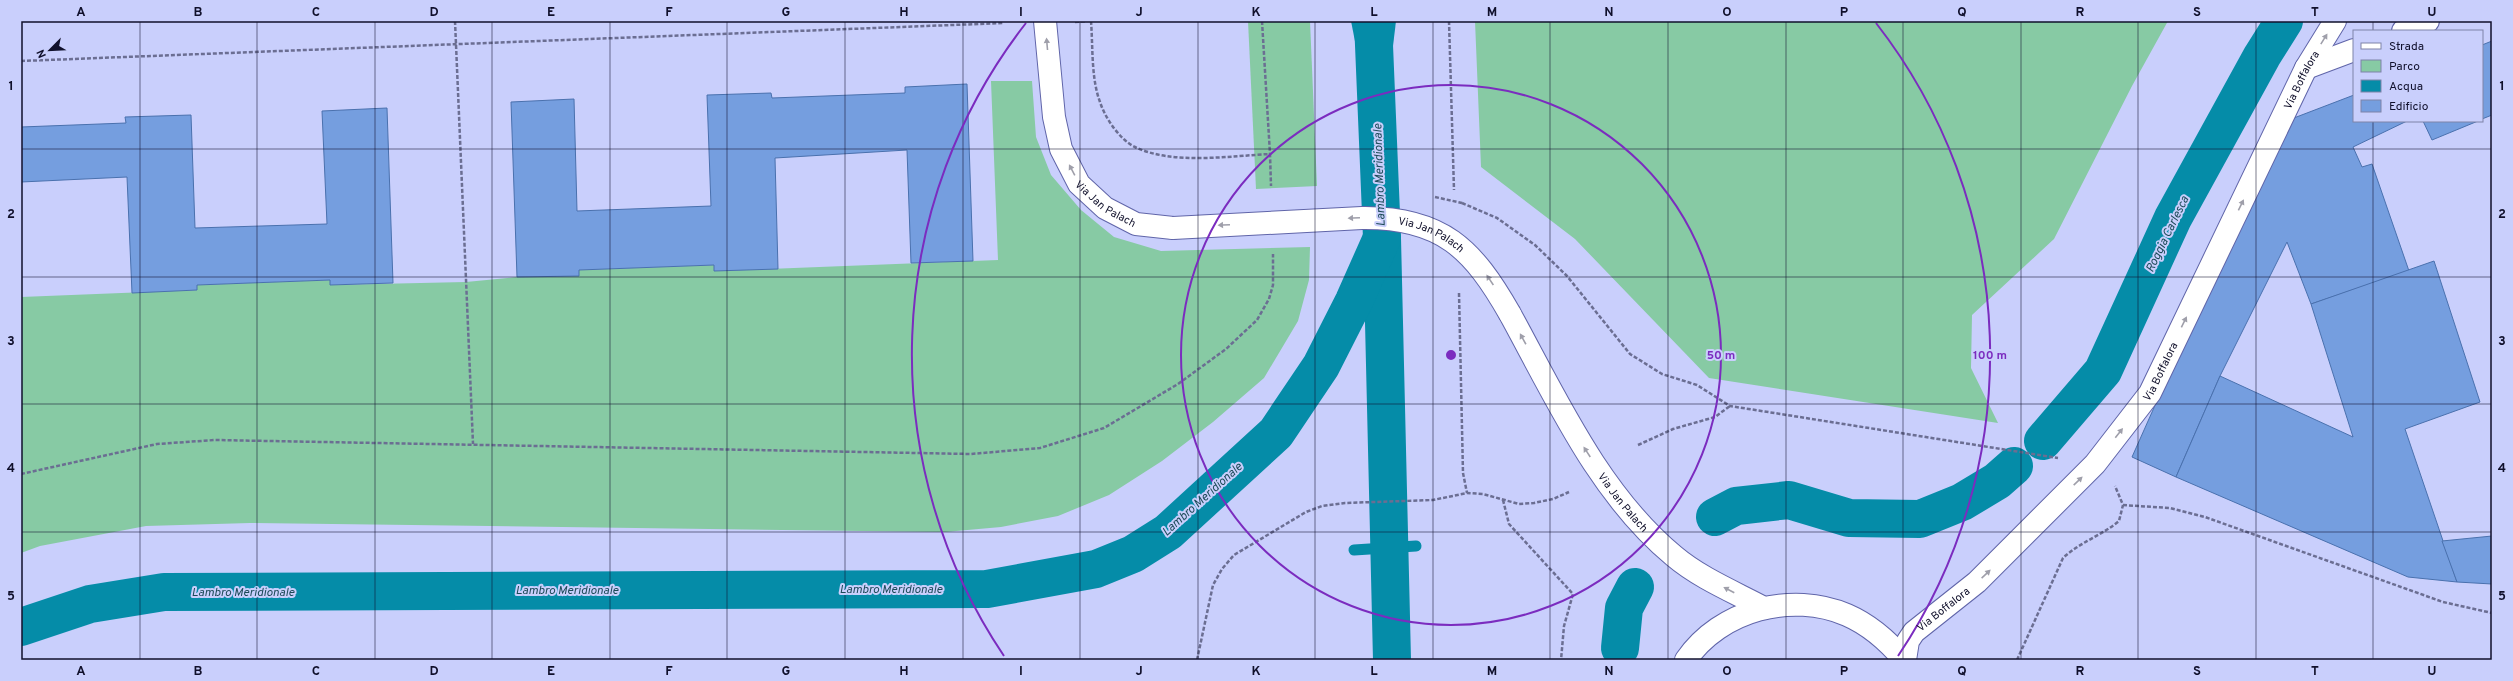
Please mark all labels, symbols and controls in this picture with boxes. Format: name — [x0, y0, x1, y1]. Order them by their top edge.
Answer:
text: A — [76, 5, 86, 21]
text: B — [194, 5, 203, 21]
text: C — [312, 5, 320, 21]
text: D — [429, 5, 439, 21]
text: E — [547, 5, 555, 21]
text: F — [665, 5, 673, 21]
text: G — [782, 5, 791, 21]
text: H — [899, 5, 909, 21]
text: I — [1019, 5, 1023, 21]
text: J — [1135, 5, 1143, 21]
text: K — [1251, 5, 1261, 21]
text: L — [1370, 5, 1378, 21]
text: M — [1487, 5, 1497, 21]
text: N — [1604, 5, 1614, 21]
text: O — [1722, 5, 1732, 21]
text: P — [1840, 5, 1849, 21]
text: Q — [1957, 5, 1967, 21]
text: R — [2076, 5, 2085, 21]
text: S — [2193, 5, 2201, 21]
text: T — [2311, 5, 2319, 21]
text: U — [2427, 5, 2437, 21]
north arrow — [30, 30, 70, 70]
legend — [2353, 30, 2483, 122]
one-way arrow — [2321, 33, 2328, 45]
one-way arrow — [1043, 38, 1050, 50]
text: Strada — [2389, 39, 2424, 55]
text: N — [34, 47, 50, 60]
street label: Via Boffalora — [2281, 48, 2323, 112]
text: Parco — [2389, 59, 2420, 75]
text: 1 — [8, 79, 14, 95]
text: Acqua — [2389, 79, 2423, 95]
text: 1 — [2499, 79, 2505, 95]
text: Edificio — [2389, 99, 2429, 115]
water label: Lambro Meridionale — [1370, 122, 1390, 227]
one-way arrow — [1069, 164, 1075, 176]
street label: Via Jan Palach — [1072, 178, 1138, 231]
water label: Roggia Carlesca — [2142, 193, 2194, 275]
one-way arrow — [2237, 199, 2244, 210]
text: 2 — [7, 207, 15, 223]
text: 2 — [2498, 207, 2506, 223]
street label: Via Jan Palach — [1397, 214, 1467, 256]
one-way arrow — [1348, 215, 1360, 222]
one-way arrow — [1217, 222, 1230, 228]
one-way arrow — [1486, 275, 1494, 286]
one-way arrow — [2181, 316, 2187, 328]
one-way arrow — [1520, 333, 1527, 345]
text: 3 — [7, 334, 15, 350]
text: 3 — [2498, 334, 2506, 350]
street label: Via Boffalora — [2140, 340, 2181, 404]
centre of rings — [1444, 348, 1458, 362]
text: 50 m — [1707, 348, 1735, 364]
text: 100 m — [1973, 348, 2007, 364]
one-way arrow — [2114, 428, 2123, 439]
one-way arrow — [1583, 447, 1591, 457]
water label: Lambro Meridionale — [1159, 459, 1247, 540]
text: 4 — [7, 461, 15, 477]
text: 4 — [2498, 461, 2506, 477]
street label: Via Jan Palach — [1594, 470, 1650, 535]
one-way arrow — [2073, 476, 2083, 486]
one-way arrow — [1981, 569, 1991, 578]
water label: Lambro Meridionale — [840, 582, 943, 598]
water label: Lambro Meridionale — [516, 583, 619, 599]
street label: Via Boffalora — [1914, 584, 1973, 635]
water label: Lambro Meridionale — [192, 585, 295, 601]
one-way arrow — [1724, 586, 1735, 593]
text: 5 — [7, 589, 15, 605]
text: 5 — [2498, 589, 2506, 605]
text: A — [76, 664, 86, 680]
text: B — [194, 664, 203, 680]
text: C — [312, 664, 320, 680]
text: D — [429, 664, 439, 680]
text: E — [547, 664, 555, 680]
text: F — [665, 664, 673, 680]
text: G — [782, 664, 791, 680]
text: H — [899, 664, 909, 680]
text: I — [1019, 664, 1023, 680]
text: J — [1135, 664, 1143, 680]
text: K — [1251, 664, 1261, 680]
text: L — [1370, 664, 1378, 680]
text: M — [1487, 664, 1497, 680]
text: N — [1604, 664, 1614, 680]
text: O — [1722, 664, 1732, 680]
text: P — [1840, 664, 1849, 680]
text: Q — [1957, 664, 1967, 680]
text: R — [2076, 664, 2085, 680]
text: S — [2193, 664, 2201, 680]
text: T — [2311, 664, 2319, 680]
text: U — [2427, 664, 2437, 680]

